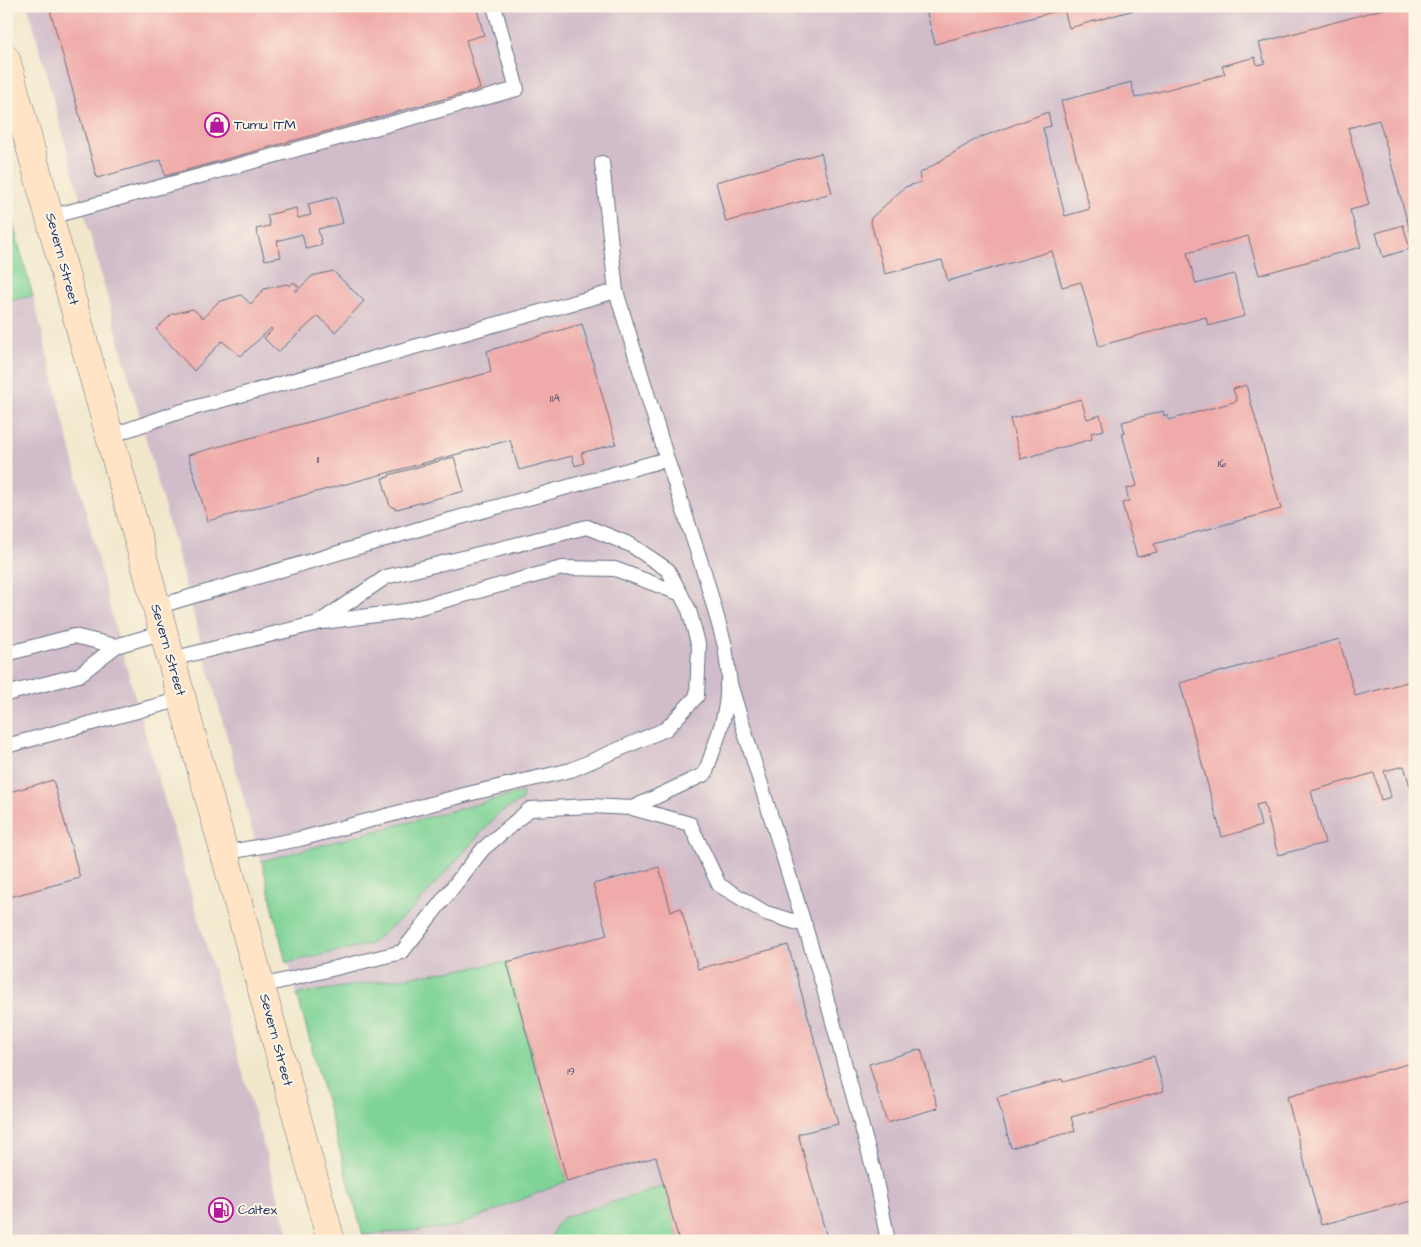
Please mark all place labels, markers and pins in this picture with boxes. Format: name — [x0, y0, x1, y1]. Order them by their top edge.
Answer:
shop icon: Tumu ITM — [204, 112, 230, 138]
place label: Tumu ITM — [234, 115, 296, 135]
fuel station icon: Caltex — [208, 1197, 234, 1223]
place label: Caltex — [238, 1200, 277, 1220]

